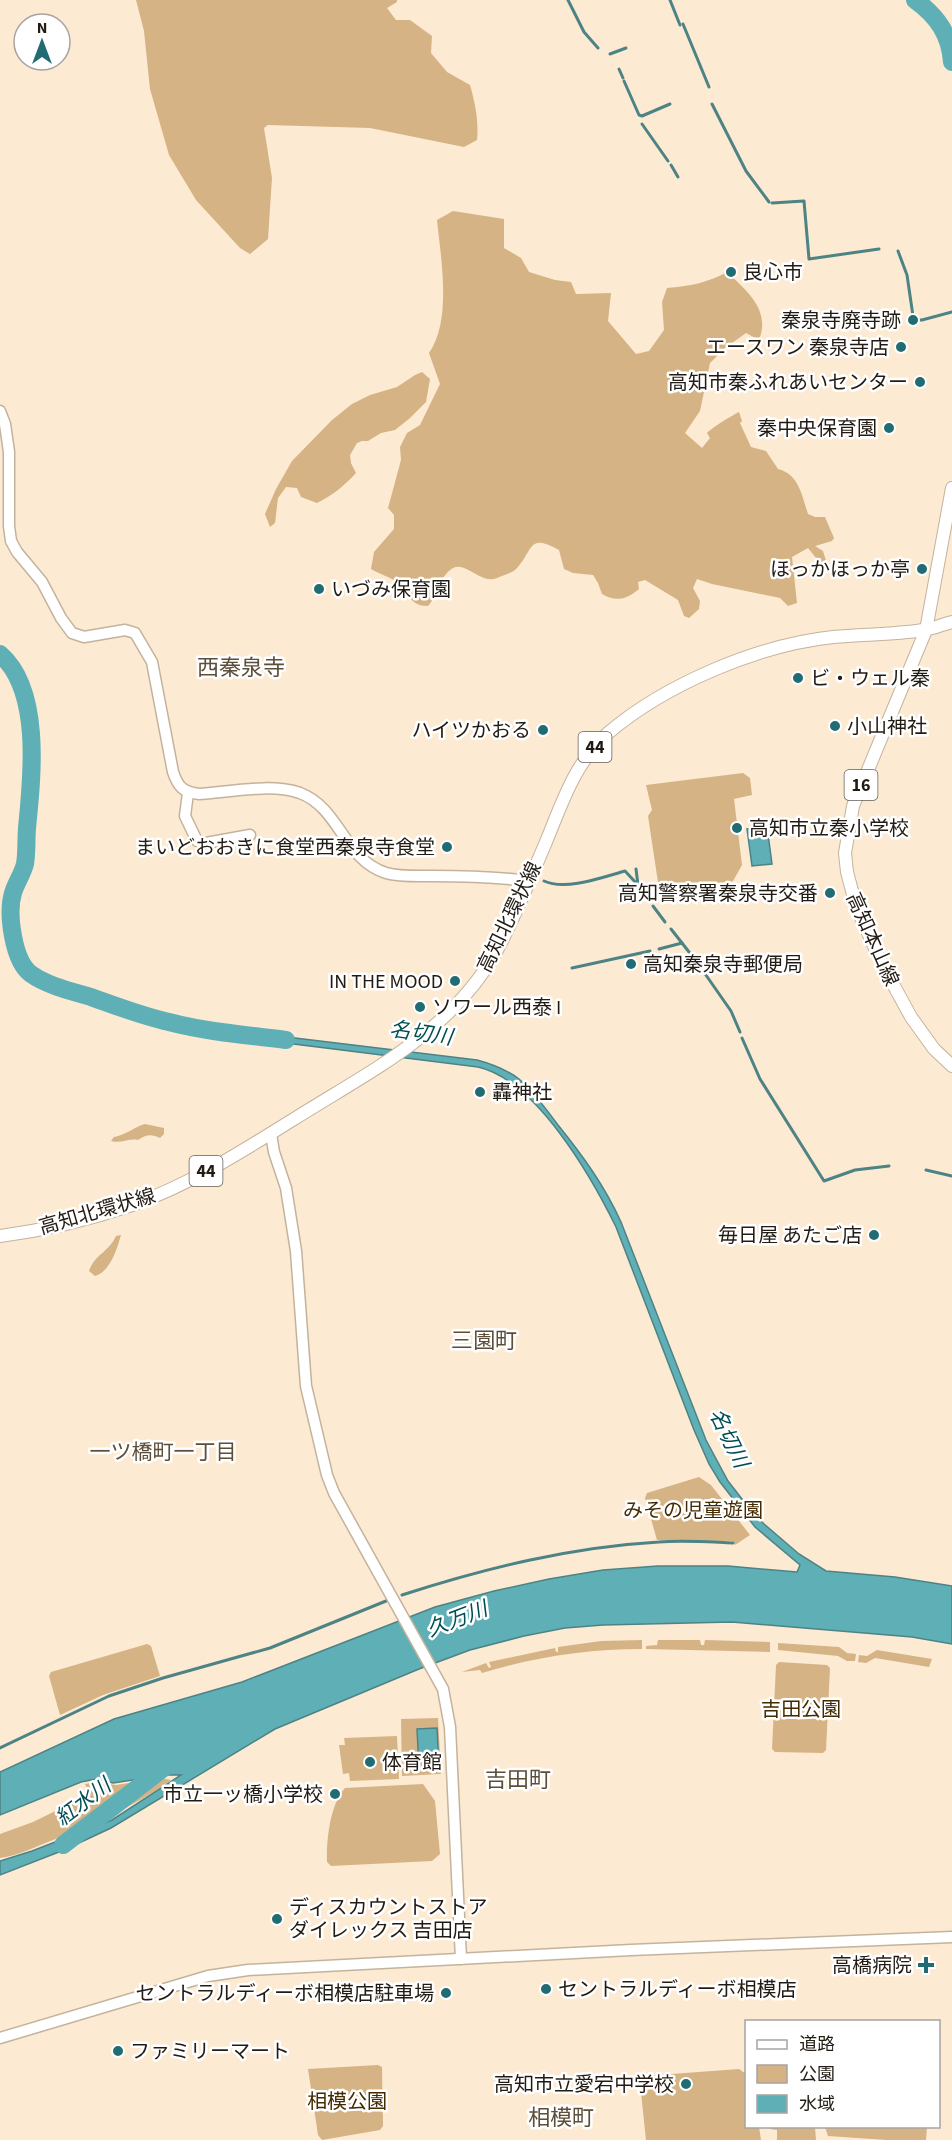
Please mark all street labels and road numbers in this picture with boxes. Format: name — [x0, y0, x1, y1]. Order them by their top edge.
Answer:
road number: 44 — [578, 732, 612, 762]
road number: 16 — [844, 770, 878, 800]
street label: 高知北環状線 — [471, 857, 549, 978]
street label: 高知本山線 — [839, 888, 905, 991]
road number: 44 — [190, 1156, 222, 1186]
street label: 高知北環状線 — [36, 1182, 159, 1242]

